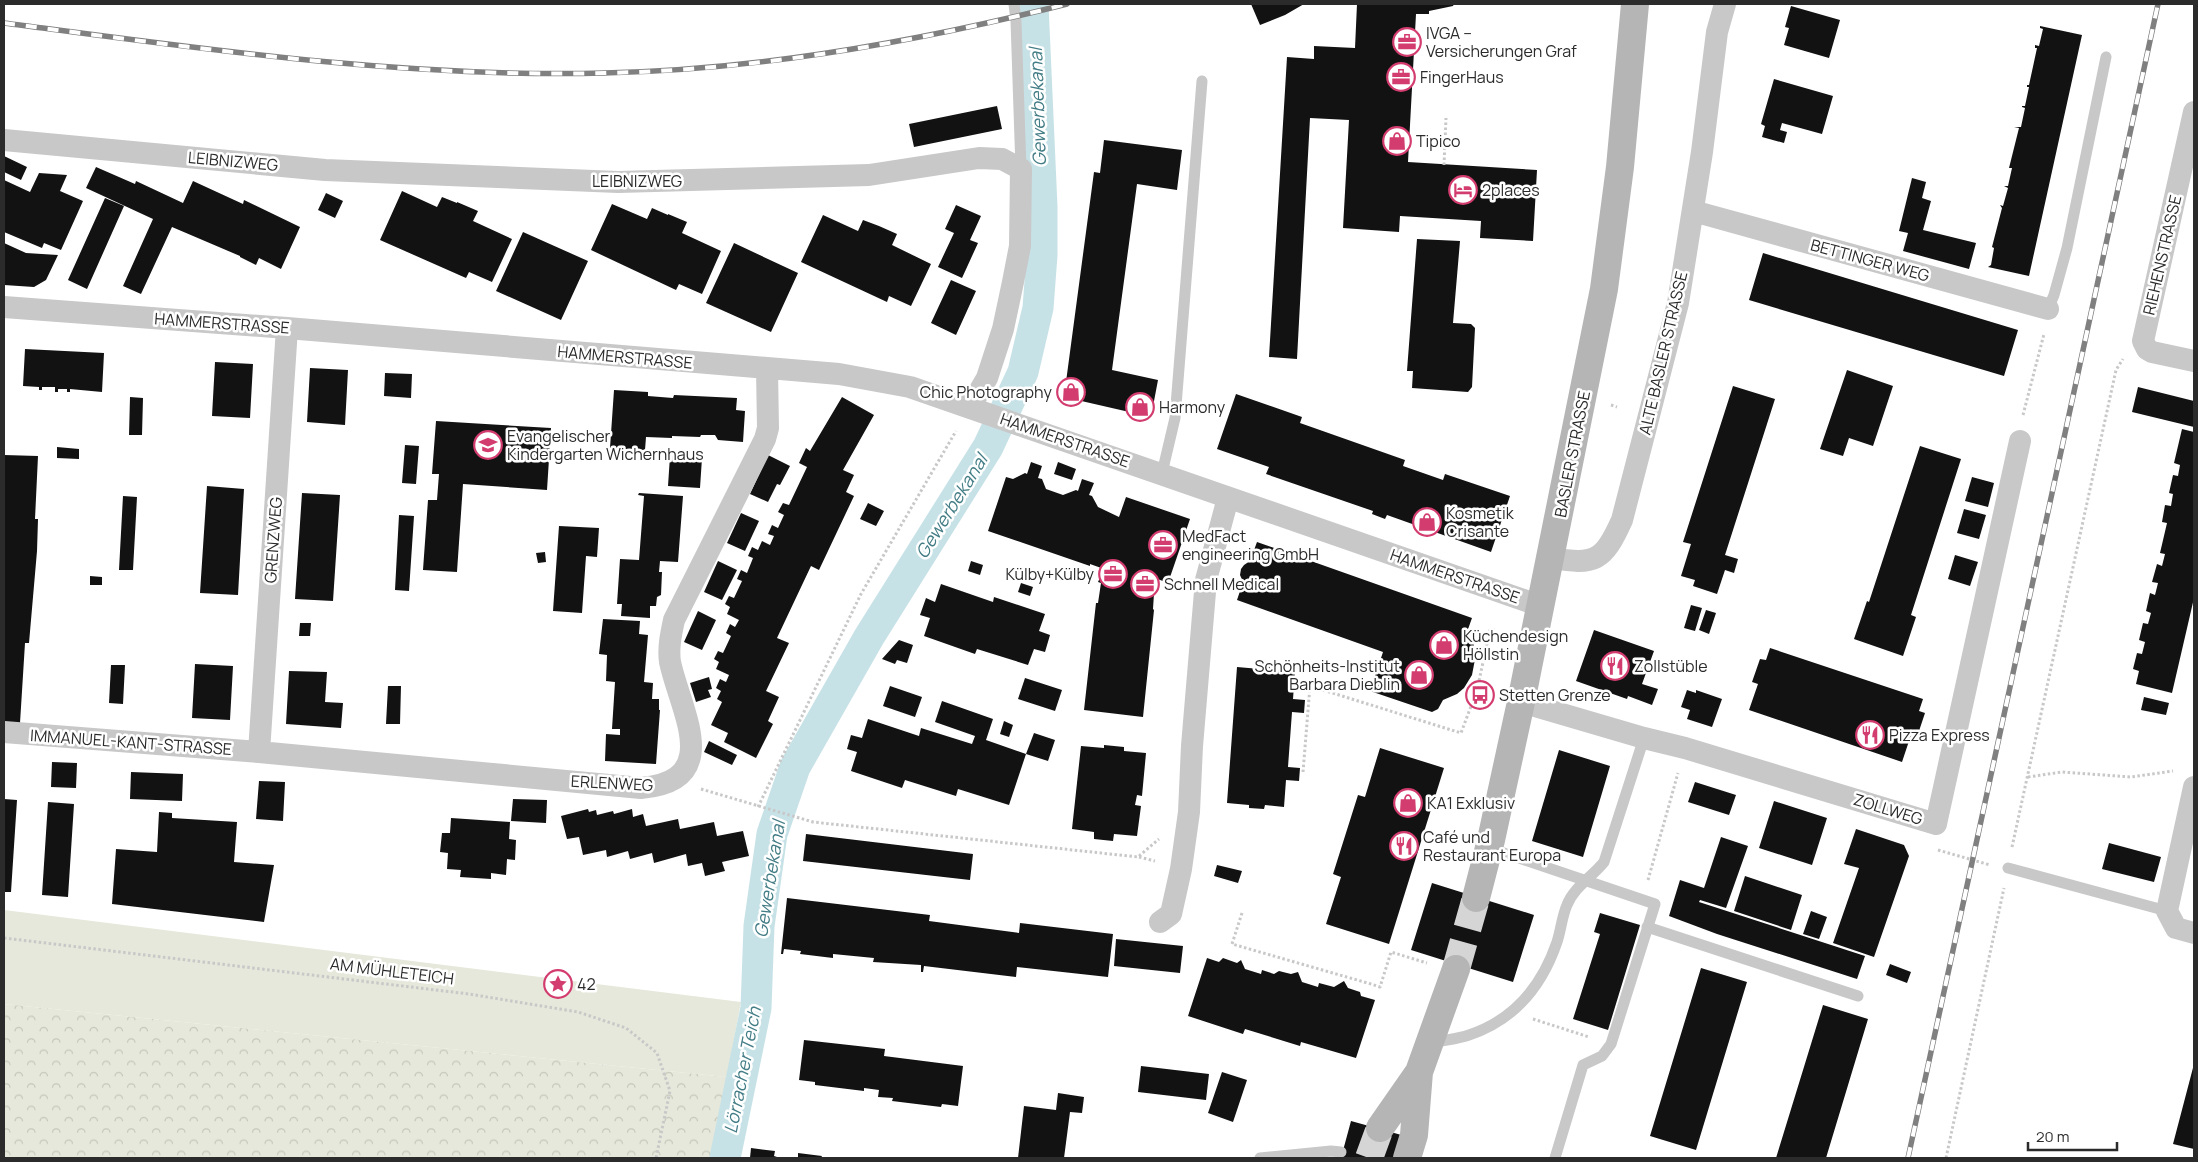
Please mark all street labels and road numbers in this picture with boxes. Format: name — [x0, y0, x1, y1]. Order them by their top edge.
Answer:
street label: LEIBNIZWEG — [187, 146, 279, 176]
street label: LEIBNIZWEG — [592, 170, 682, 192]
street label: RIEHENSTRASSE — [2138, 193, 2186, 317]
street label: BETTINGER WEG — [1808, 234, 1932, 286]
street label: ALTE BASLER STRASSE — [1633, 269, 1693, 437]
street label: HAMMERSTRASSE — [154, 307, 290, 339]
street label: HAMMERSTRASSE — [557, 340, 693, 374]
street label: BASLER STRASSE — [1549, 389, 1595, 519]
street label: HAMMERSTRASSE — [997, 408, 1133, 472]
street label: GRENZWEG — [259, 496, 287, 584]
street label: HAMMERSTRASSE — [1387, 544, 1523, 608]
street label: IMMANUEL-KANT-STRASSE — [29, 724, 233, 760]
street label: ERLENWEG — [570, 770, 654, 796]
street label: ZOLLWEG — [1851, 788, 1925, 830]
street label: AM MÜHLETEICH — [329, 952, 455, 990]

